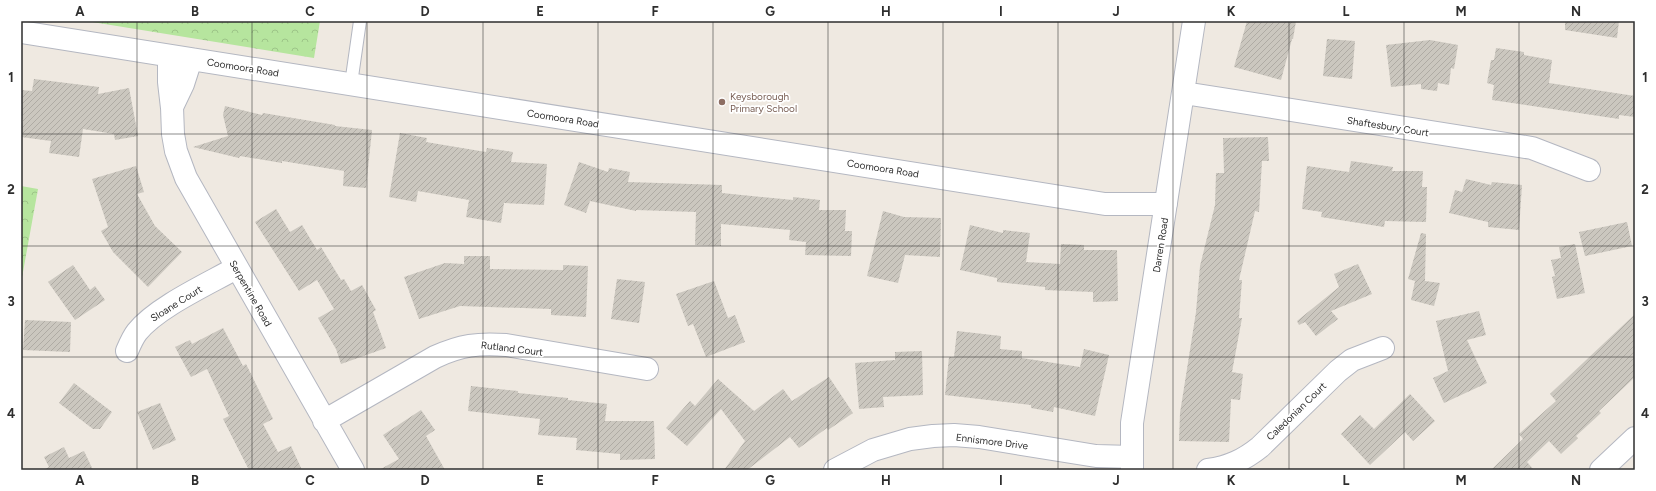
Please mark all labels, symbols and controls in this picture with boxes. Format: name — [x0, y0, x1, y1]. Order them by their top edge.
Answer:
text: A — [75, 4, 85, 19]
text: B — [191, 4, 199, 19]
text: C — [305, 4, 315, 19]
text: D — [420, 4, 430, 19]
text: E — [536, 4, 544, 19]
text: F — [651, 4, 659, 19]
text: G — [765, 4, 775, 19]
text: H — [881, 4, 891, 19]
text: I — [999, 4, 1003, 19]
text: J — [1112, 4, 1120, 19]
text: K — [1227, 4, 1236, 19]
text: L — [1343, 4, 1350, 19]
text: M — [1455, 4, 1467, 19]
text: N — [1571, 4, 1581, 19]
street label: Coomoora Road — [206, 55, 280, 80]
text: 1 — [8, 70, 14, 85]
text: 1 — [1642, 70, 1648, 85]
place label: Keysborough Primary School — [730, 90, 797, 115]
marker: Keysborough Primary School — [717, 97, 727, 107]
street label: Coomoora Road — [526, 106, 600, 131]
street label: Shaftesbury Court — [1346, 114, 1430, 139]
street label: Coomoora Road — [846, 156, 920, 181]
text: 2 — [7, 182, 15, 197]
text: 2 — [1641, 182, 1649, 197]
street label: Darren Road — [1150, 217, 1171, 273]
street label: Serpentine Road — [226, 258, 275, 329]
street label: Sloane Court — [148, 282, 205, 324]
text: 3 — [7, 294, 15, 309]
text: 3 — [1641, 294, 1649, 309]
street label: Rutland Court — [480, 338, 544, 359]
street label: Caledonian Court — [1264, 379, 1329, 443]
text: 4 — [7, 406, 15, 421]
text: 4 — [1641, 406, 1649, 421]
street label: Ennismore Drive — [955, 431, 1029, 452]
text: A — [75, 473, 85, 488]
text: B — [191, 473, 199, 488]
text: C — [305, 473, 315, 488]
text: D — [420, 473, 430, 488]
text: E — [536, 473, 544, 488]
text: F — [651, 473, 659, 488]
text: G — [765, 473, 775, 488]
text: H — [881, 473, 891, 488]
text: I — [999, 473, 1003, 488]
text: J — [1112, 473, 1120, 488]
text: K — [1227, 473, 1236, 488]
text: L — [1343, 473, 1350, 488]
text: M — [1455, 473, 1467, 488]
text: N — [1571, 473, 1581, 488]

